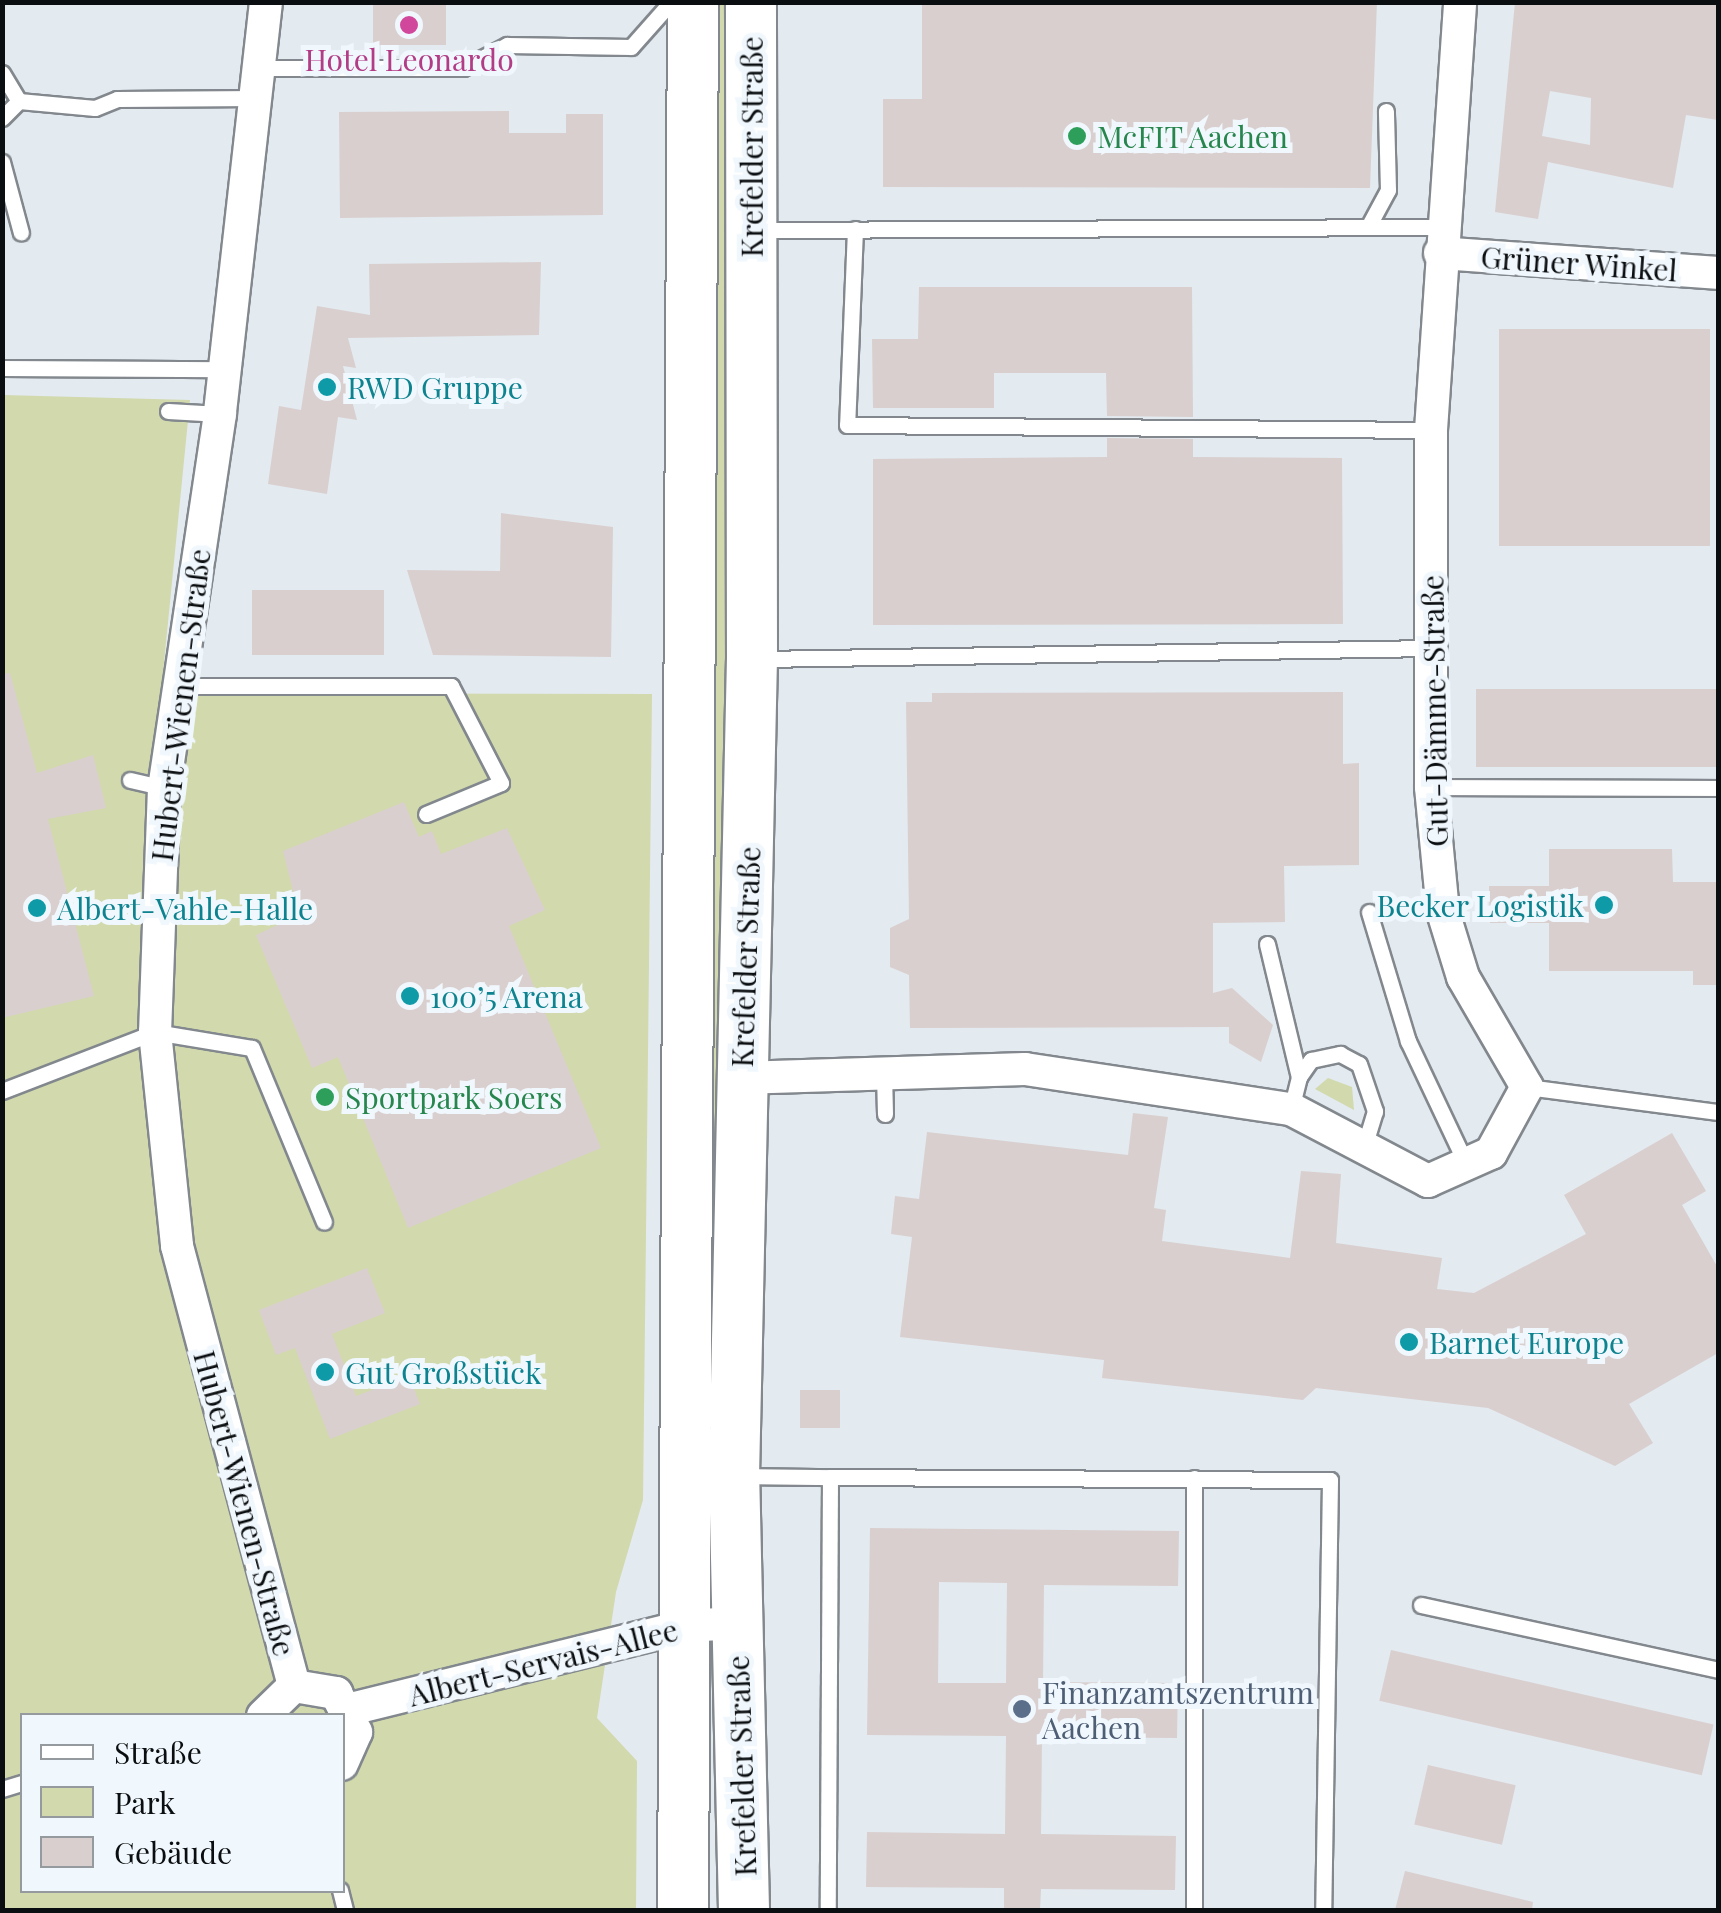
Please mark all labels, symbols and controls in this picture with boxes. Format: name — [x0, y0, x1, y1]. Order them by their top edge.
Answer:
marker: Hotel Leonardo — [398, 14, 420, 36]
street label: Krefelder Straße — [733, 36, 769, 258]
place label: Hotel Leonardo — [304, 41, 514, 77]
place label: McFIT Aachen — [1097, 118, 1290, 154]
marker: McFIT Aachen — [1066, 125, 1088, 147]
street label: Grüner Winkel — [1479, 238, 1679, 288]
place label: RWD Gruppe — [347, 369, 523, 405]
marker: RWD Gruppe — [316, 376, 338, 398]
street label: Hubert-Wienen-Straße — [143, 547, 217, 863]
street label: Gut-Dämme-Straße — [1414, 575, 1454, 847]
street label: Krefelder Straße — [723, 846, 767, 1068]
place label: Becker Logistik — [1376, 887, 1584, 923]
place label: Albert-Vahle-Halle — [57, 890, 313, 926]
marker: Becker Logistik — [1593, 894, 1615, 916]
marker: Albert-Vahle-Halle — [26, 897, 48, 919]
place label: 100’5 Arena — [430, 978, 584, 1014]
marker: 100’5 Arena — [399, 985, 421, 1007]
place label: Sportpark Soers — [345, 1079, 563, 1115]
marker: Sportpark Soers — [314, 1086, 336, 1108]
place label: Barnet Europe — [1429, 1324, 1625, 1360]
marker: Barnet Europe — [1398, 1331, 1420, 1353]
street label: Hubert-Wienen-Straße — [187, 1346, 303, 1660]
place label: Gut Großstück — [345, 1354, 542, 1390]
marker: Gut Großstück — [314, 1361, 336, 1383]
street label: Albert-Servais-Allee — [405, 1611, 681, 1713]
street label: Krefelder Straße — [719, 1655, 763, 1877]
place label: Finanzamtszentrum Aachen — [1042, 1674, 1314, 1744]
marker: Finanzamtszentrum Aachen — [1011, 1698, 1033, 1720]
legend — [20, 1713, 345, 1893]
text: Straße — [114, 1732, 202, 1772]
text: Park — [114, 1782, 176, 1822]
text: Gebäude — [114, 1832, 232, 1872]

